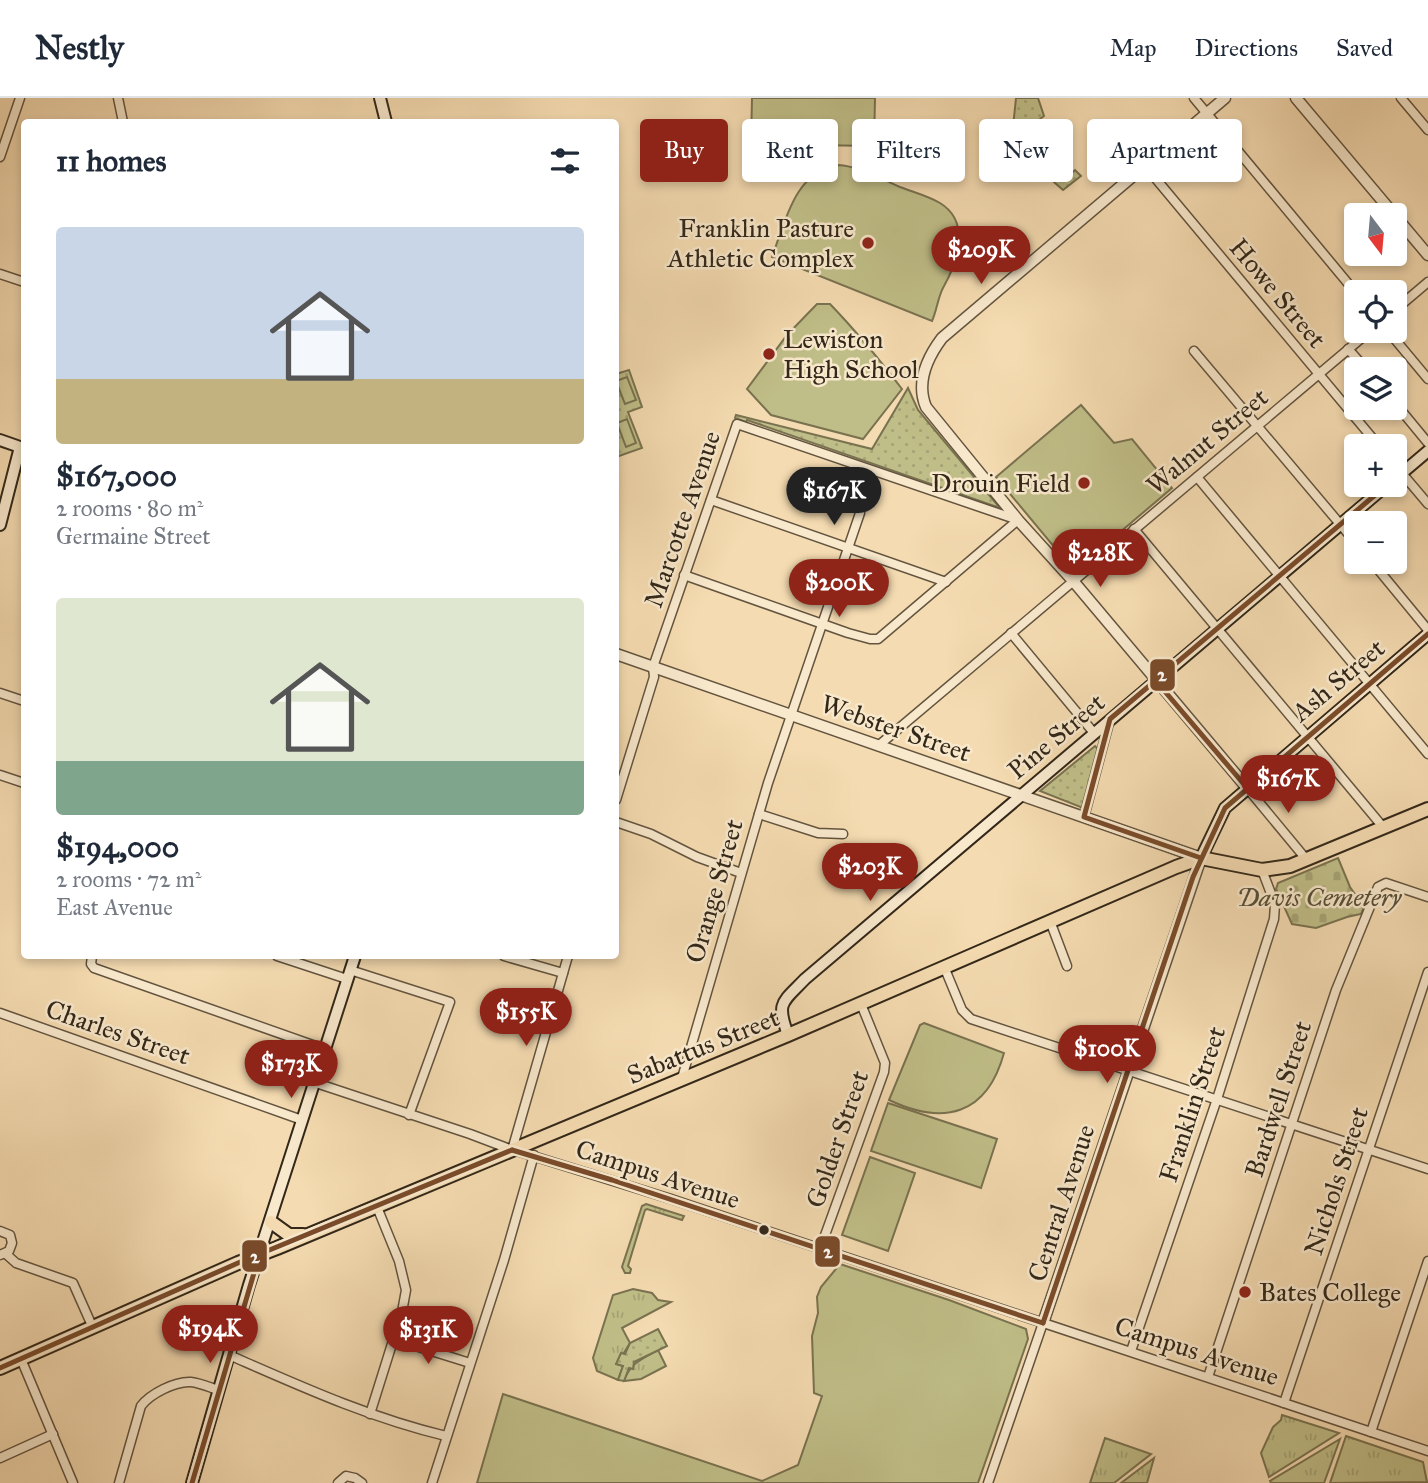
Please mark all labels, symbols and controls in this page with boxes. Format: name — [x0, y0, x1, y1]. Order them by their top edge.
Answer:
text: Nestly — [35, 28, 124, 68]
text: Map — [1110, 33, 1157, 63]
text: Directions — [1195, 33, 1298, 63]
text: Saved — [1336, 33, 1393, 63]
chip: Buy — [640, 119, 728, 182]
chip: Rent — [742, 119, 838, 182]
chip: Filters — [852, 119, 965, 182]
chip: New — [979, 119, 1073, 182]
chip: Apartment — [1087, 119, 1242, 182]
icon: filters — [546, 142, 584, 180]
text: 11 homes — [56, 143, 167, 179]
north arrow — [1344, 203, 1407, 266]
map controls — [1344, 203, 1407, 574]
place label: Franklin Pasture Athletic Complex — [667, 212, 854, 274]
pin: $209K — [932, 226, 1030, 286]
street label: Howe Street — [1223, 232, 1333, 354]
marker: Franklin Pasture Athletic Complex — [860, 235, 876, 251]
text: $209K — [947, 235, 1015, 263]
icon: home — [257, 273, 383, 399]
button: locate — [1344, 280, 1407, 343]
place label: Lewiston High School — [783, 323, 919, 385]
marker: Lewiston High School — [761, 346, 777, 362]
button: layers — [1344, 357, 1407, 420]
street label: Walnut Street — [1140, 381, 1274, 501]
street label: Marcotte Avenue — [637, 426, 727, 611]
button: + — [1344, 434, 1407, 497]
text: $167,000 — [56, 458, 177, 494]
place label: Drouin Field — [931, 467, 1070, 499]
pin: $167K — [785, 468, 883, 527]
marker: Drouin Field — [1076, 475, 1092, 491]
text: $167K — [802, 476, 866, 504]
text: 2 rooms · 80 m² — [56, 494, 203, 522]
button: − — [1344, 511, 1407, 574]
text: Germaine Street — [56, 522, 211, 550]
pin: $228K — [1051, 530, 1149, 589]
text: $228K — [1068, 538, 1132, 566]
pin: $200K — [790, 560, 888, 619]
text: $200K — [805, 568, 873, 596]
street label: Ash Street — [1284, 632, 1391, 729]
icon: home — [257, 644, 383, 770]
line badge: 2 — [1149, 658, 1176, 692]
text: 2 — [1157, 663, 1167, 686]
street label: Pine Street — [1001, 686, 1111, 786]
street label: Webster Street — [817, 687, 975, 769]
pin: $167K — [1239, 756, 1337, 815]
text: $167K — [1256, 764, 1320, 792]
street label: Orange Street — [678, 816, 750, 966]
text: $194,000 — [56, 829, 179, 865]
pin: $203K — [821, 844, 919, 903]
text: $203K — [838, 852, 902, 880]
text: 2 rooms · 72 m² — [56, 865, 201, 893]
park label: Davis Cemetery — [1237, 881, 1403, 913]
text: East Avenue — [56, 893, 173, 921]
pin: $155K — [477, 988, 575, 1048]
street label: Charles Street — [42, 992, 194, 1072]
text: $155K — [496, 997, 556, 1025]
street label: Sabattus Street — [622, 1001, 784, 1091]
street label: Bardwell Street — [1238, 1017, 1318, 1181]
street label: Franklin Street — [1152, 1022, 1232, 1186]
pin: $100K — [1058, 1026, 1156, 1085]
text: $100K — [1074, 1034, 1140, 1062]
pin: $173K — [242, 1040, 340, 1100]
text: $173K — [261, 1049, 321, 1077]
street label: Golder Street — [799, 1066, 875, 1212]
street label: Nichols Street — [1297, 1103, 1375, 1259]
street label: Central Avenue — [1021, 1120, 1101, 1286]
street label: Campus Avenue — [572, 1132, 744, 1216]
unlabelled marker — [757, 1223, 771, 1237]
line badge: 2 — [814, 1235, 841, 1268]
line badge: 2 — [241, 1239, 268, 1273]
text: 2 — [823, 1240, 833, 1263]
text: 2 — [250, 1245, 260, 1268]
place label: Bates College — [1259, 1276, 1401, 1308]
marker: Bates College — [1237, 1284, 1253, 1300]
pin: $194K — [161, 1306, 259, 1365]
pin: $131K — [379, 1306, 477, 1366]
street label: Campus Avenue — [1111, 1309, 1283, 1393]
text: $194K — [178, 1314, 242, 1342]
text: $131K — [399, 1315, 457, 1343]

